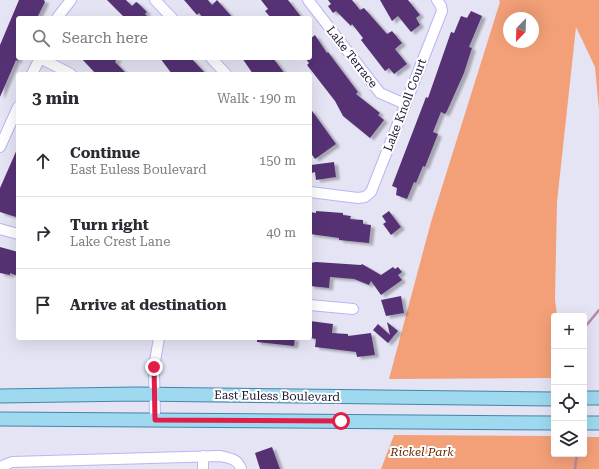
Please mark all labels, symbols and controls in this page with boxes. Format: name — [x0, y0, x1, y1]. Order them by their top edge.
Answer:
north arrow — [503, 12, 539, 48]
search box — [16, 16, 312, 60]
street label: Lake Terrace — [324, 23, 381, 91]
icon: search — [30, 27, 52, 49]
text: Search here — [62, 29, 148, 47]
street label: Lake Knoll Court — [381, 56, 429, 153]
text: 3 min — [32, 88, 79, 108]
text: Walk · 190 m — [217, 91, 296, 106]
text: Continue — [70, 144, 140, 162]
icon: ahead — [32, 150, 54, 172]
text: 150 m — [259, 153, 296, 168]
text: East Euless Boulevard — [70, 162, 207, 177]
text: Turn right — [70, 216, 149, 234]
icon: right — [32, 222, 54, 244]
text: 40 m — [266, 225, 296, 240]
text: Lake Crest Lane — [70, 234, 170, 249]
icon: arrive — [32, 294, 54, 316]
text: Arrive at destination — [70, 296, 226, 314]
map controls — [551, 313, 587, 457]
button: + — [551, 313, 587, 349]
button: − — [551, 349, 587, 385]
route end — [145, 358, 163, 376]
button: locate — [551, 385, 587, 421]
street label: East Euless Boulevard — [214, 388, 340, 404]
route start — [332, 412, 350, 430]
button: layers — [551, 421, 587, 457]
park label: Rickel Park — [389, 445, 454, 459]

